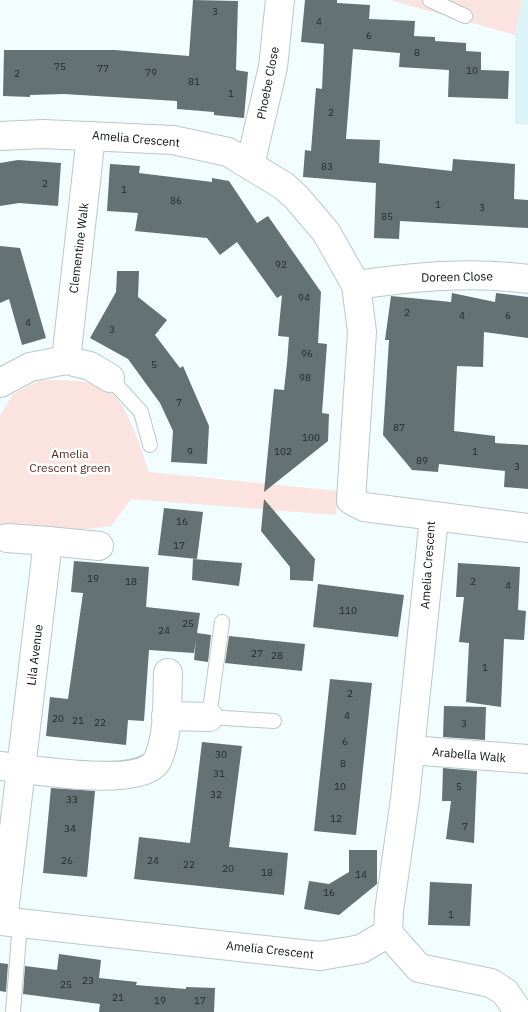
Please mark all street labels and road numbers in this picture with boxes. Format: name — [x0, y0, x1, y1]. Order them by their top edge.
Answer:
street label: Phoebe Close — [253, 45, 282, 120]
street label: Amelia Crescent — [92, 127, 181, 150]
street label: Clementine Walk — [66, 201, 92, 294]
street label: Doreen Close — [421, 268, 493, 285]
street label: Amelia Crescent — [417, 521, 438, 609]
street label: Lila Avenue — [23, 623, 46, 686]
street label: Arabella Walk — [431, 744, 507, 765]
street label: Amelia Crescent — [225, 937, 315, 962]

